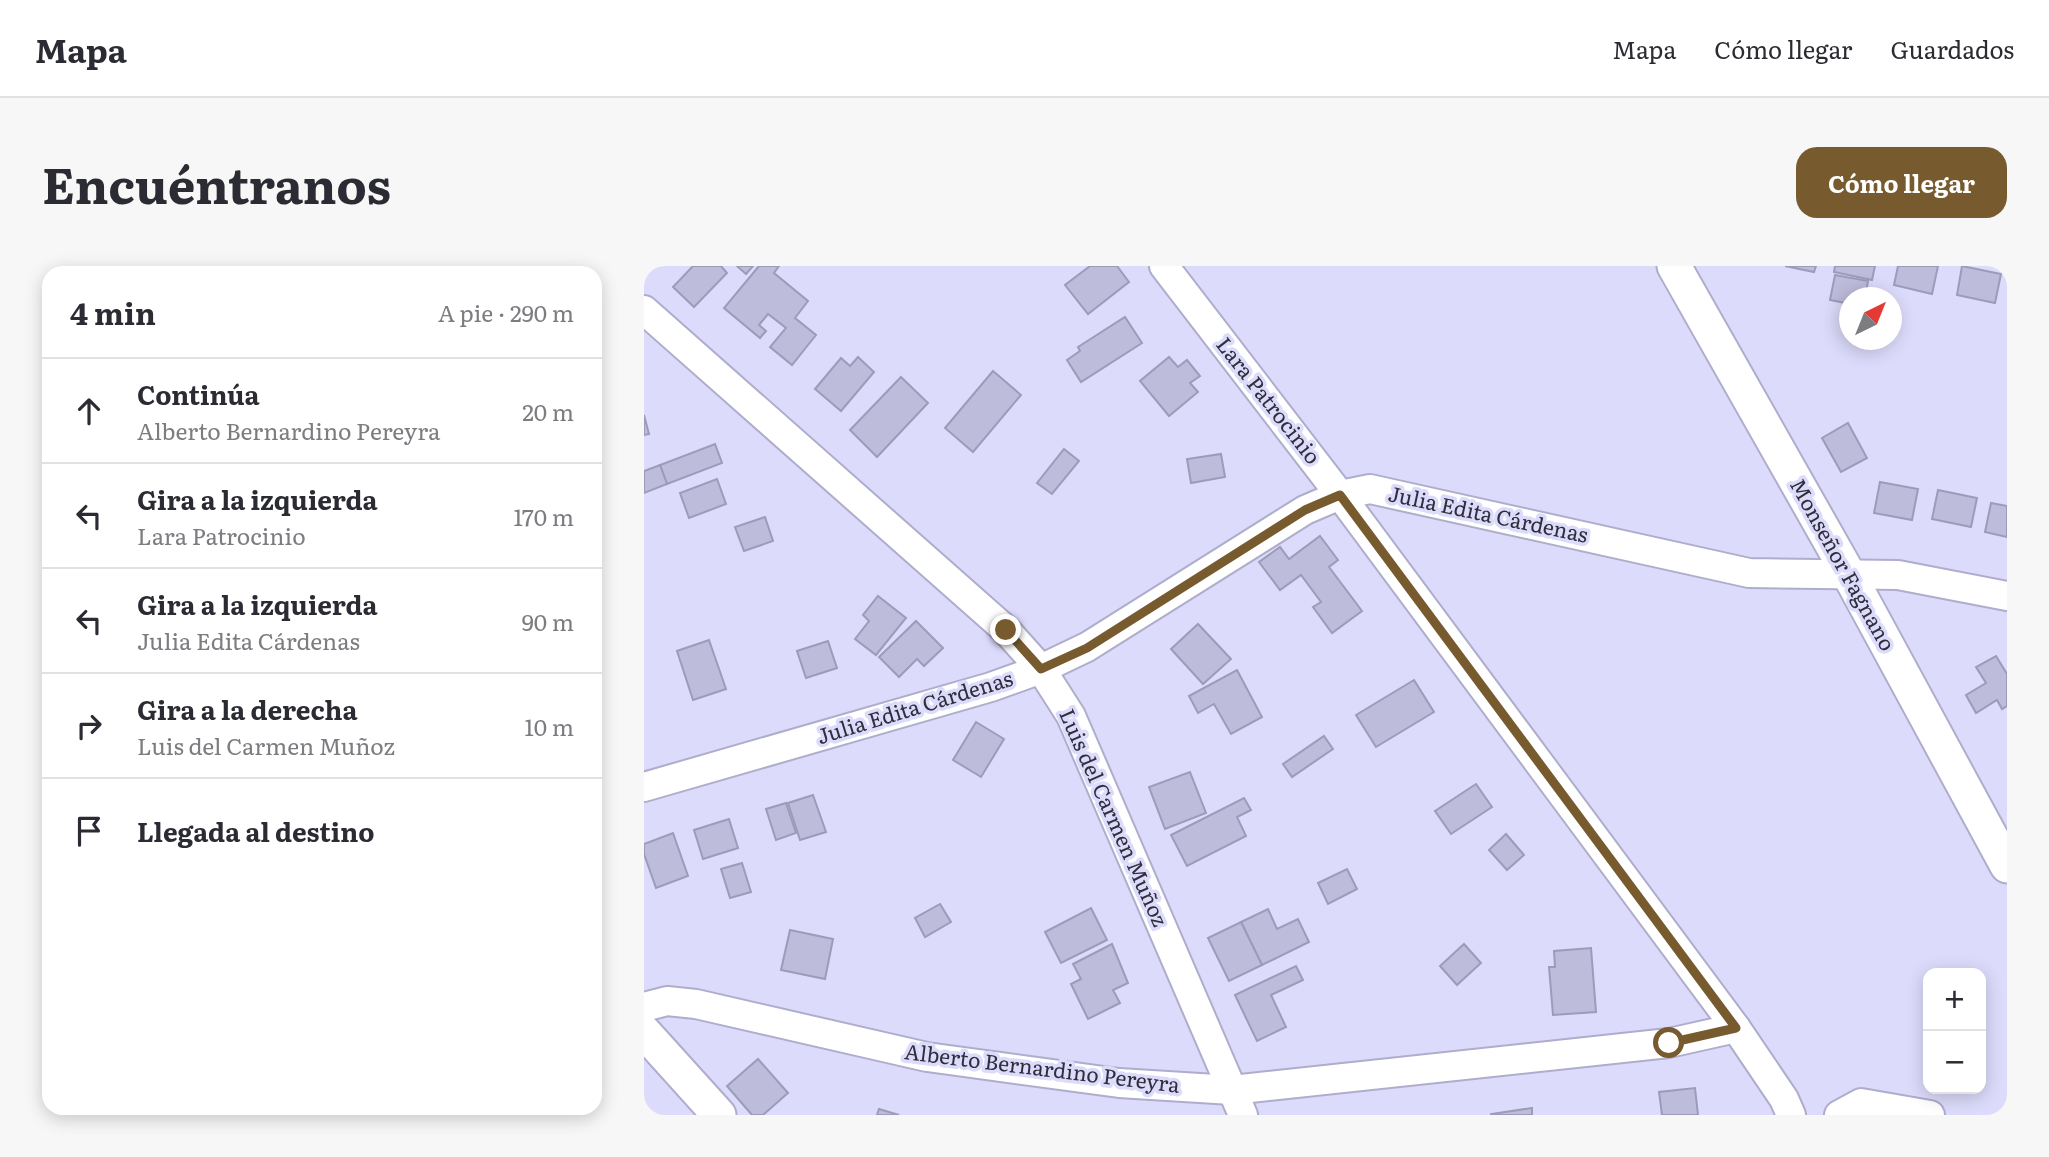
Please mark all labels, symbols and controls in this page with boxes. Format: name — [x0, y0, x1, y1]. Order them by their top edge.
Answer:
text: Mapa — [35, 24, 127, 73]
text: Mapa — [1612, 31, 1676, 66]
text: Cómo llegar — [1714, 31, 1852, 66]
text: Guardados — [1890, 31, 2014, 66]
text: Encuéntranos — [42, 146, 391, 219]
button: Cómo llegar — [1796, 147, 2007, 218]
north arrow — [1839, 287, 1902, 350]
text: 4 min — [70, 290, 156, 334]
text: A pie · 290 m — [438, 295, 574, 329]
street label: Lara Patrocinio — [1210, 329, 1330, 470]
text: Continúa — [137, 374, 260, 413]
icon: ahead — [70, 392, 108, 430]
text: 20 m — [522, 394, 574, 428]
text: Alberto Bernardino Pereyra — [137, 413, 440, 447]
street label: Monseñor Fagnano — [1784, 472, 1904, 656]
street label: Julia Edita Cárdenas — [1386, 476, 1591, 549]
text: Gira a la izquierda — [137, 479, 378, 518]
icon: left — [70, 497, 108, 535]
text: 170 m — [513, 499, 574, 533]
text: Lara Patrocinio — [137, 518, 306, 552]
text: Gira a la izquierda — [137, 584, 378, 623]
icon: left — [70, 602, 108, 640]
text: 90 m — [522, 604, 574, 638]
route end — [990, 614, 1021, 645]
text: Julia Edita Cárdenas — [137, 623, 360, 657]
street label: Julia Edita Cárdenas — [812, 661, 1016, 750]
text: Gira a la derecha — [137, 689, 357, 728]
street label: Luis del Carmen Muñoz — [1053, 703, 1177, 931]
icon: right — [70, 707, 108, 745]
text: 10 m — [524, 709, 574, 743]
text: Luis del Carmen Muñoz — [137, 728, 395, 762]
text: Llegada al destino — [137, 811, 374, 850]
icon: arrive — [70, 812, 108, 850]
map controls — [1923, 968, 1986, 1094]
button: + — [1923, 968, 1986, 1031]
route start — [1653, 1027, 1684, 1058]
button: − — [1923, 1031, 1986, 1094]
street label: Alberto Bernardino Pereyra — [903, 1034, 1182, 1099]

